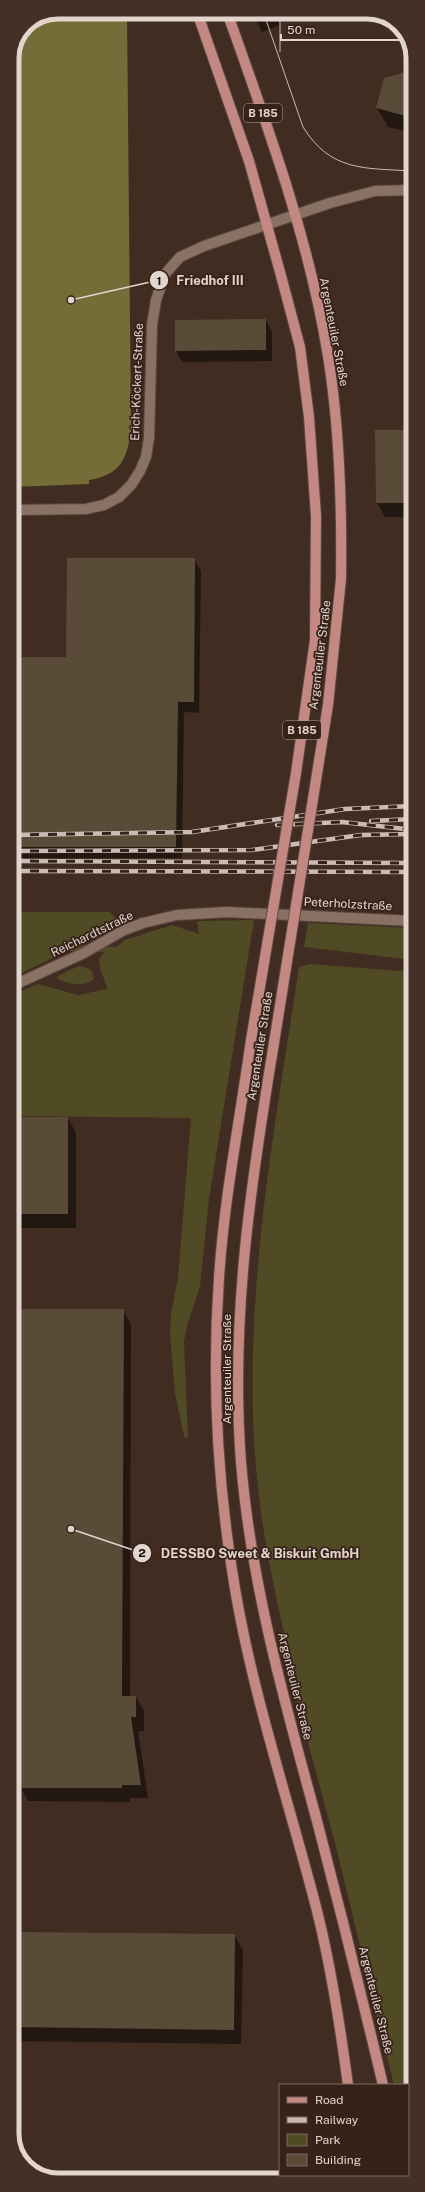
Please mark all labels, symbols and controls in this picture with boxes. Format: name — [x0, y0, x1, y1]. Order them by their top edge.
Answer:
scale bar — [281, 16, 400, 42]
text: 50 m — [287, 23, 315, 37]
road number: B 185 — [244, 104, 282, 122]
callout: Friedhof III — [149, 268, 252, 293]
text: Friedhof III — [176, 273, 244, 288]
text: 1 — [156, 274, 162, 288]
street label: Argenteuiler Straße — [317, 277, 351, 388]
street label: Erich-Köckert-Straße — [128, 323, 146, 441]
street label: Argenteuiler Straße — [306, 599, 334, 711]
road number: B 185 — [283, 721, 321, 739]
street label: Peterholzstraße — [303, 895, 393, 913]
street label: Reichardtstraße — [49, 908, 136, 960]
street label: Argenteuiler Straße — [244, 990, 276, 1102]
street label: Argenteuiler Straße — [220, 1314, 234, 1424]
callout: DESSBO Sweet & Biskuit GmbH — [132, 1541, 367, 1566]
text: 2 — [138, 1546, 146, 1560]
text: DESSBO Sweet & Biskuit GmbH — [161, 1546, 359, 1561]
street label: Argenteuiler Straße — [275, 1631, 315, 1741]
street label: Argenteuiler Straße — [356, 1945, 396, 2055]
legend — [279, 2084, 409, 2176]
text: Road — [315, 2093, 343, 2107]
text: Railway — [315, 2113, 359, 2127]
text: Park — [315, 2133, 341, 2147]
text: Building — [315, 2153, 361, 2167]

